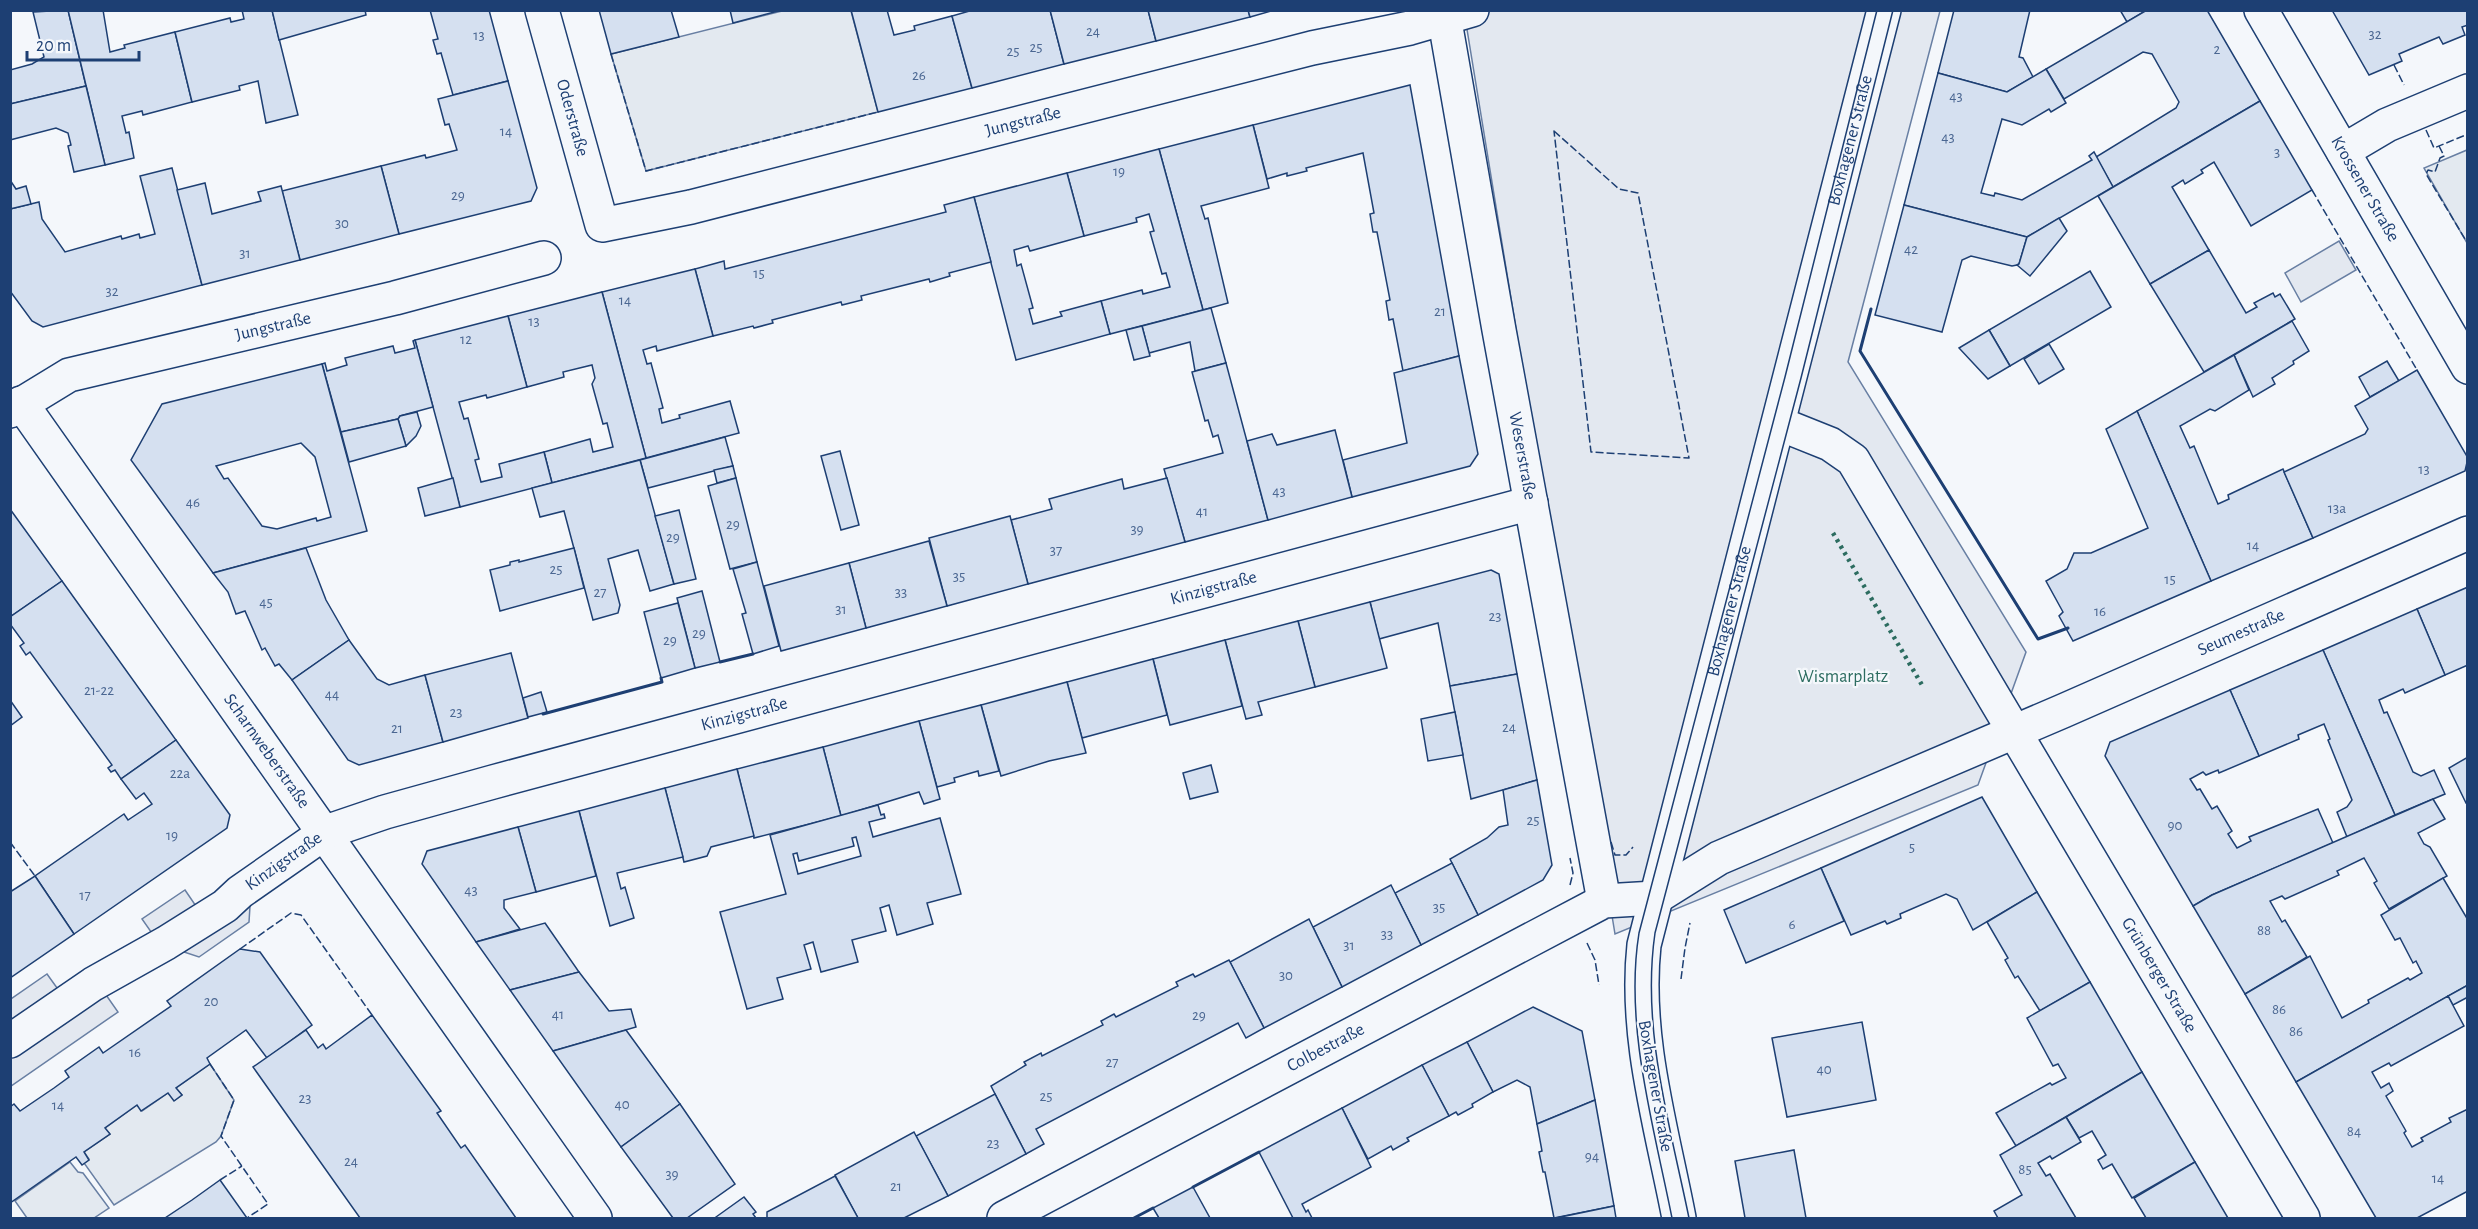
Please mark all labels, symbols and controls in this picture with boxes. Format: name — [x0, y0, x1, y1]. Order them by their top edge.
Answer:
scale bar — [27, 24, 140, 62]
house number: 24 — [1086, 24, 1100, 39]
house number: 32 — [2368, 27, 2382, 42]
house number: 13 — [473, 28, 485, 43]
text: 20 m — [36, 37, 71, 55]
house number: 25 — [1029, 40, 1043, 55]
house number: 2 — [2214, 42, 2221, 57]
house number: 25 — [1006, 44, 1020, 59]
house number: 26 — [912, 68, 926, 83]
street label: Boxhagener Straße — [1825, 74, 1876, 207]
street label: Oderstraße — [553, 77, 591, 159]
house number: 43 — [1949, 89, 1963, 104]
street label: Jungstraße — [984, 104, 1063, 140]
house number: 14 — [500, 124, 512, 139]
house number: 43 — [1941, 130, 1955, 145]
street label: Krossener Straße — [2327, 133, 2402, 245]
house number: 3 — [2274, 145, 2280, 160]
house number: 19 — [1113, 164, 1125, 179]
house number: 29 — [451, 188, 465, 203]
house number: 30 — [335, 216, 349, 231]
house number: 42 — [1904, 242, 1918, 257]
house number: 31 — [239, 246, 251, 261]
house number: 15 — [753, 266, 765, 281]
house number: 32 — [105, 284, 119, 299]
house number: 14 — [619, 293, 631, 308]
house number: 21 — [1434, 304, 1446, 319]
street label: Jungstraße — [234, 309, 313, 344]
house number: 13 — [528, 314, 540, 329]
house number: 12 — [460, 332, 472, 347]
street label: Weserstraße — [1505, 411, 1539, 501]
house number: 13 — [2418, 462, 2430, 477]
house number: 43 — [1272, 484, 1286, 499]
house number: 46 — [186, 495, 200, 510]
house number: 13a — [2328, 501, 2346, 516]
house number: 41 — [1196, 504, 1208, 519]
house number: 29 — [726, 517, 740, 532]
house number: 39 — [1130, 522, 1144, 537]
house number: 29 — [666, 530, 680, 545]
house number: 14 — [2247, 538, 2259, 553]
house number: 37 — [1050, 543, 1062, 558]
street label: Boxhagener Straße — [1704, 544, 1755, 678]
house number: 25 — [549, 562, 563, 577]
street label: Kinzigstraße — [1168, 568, 1259, 609]
house number: 35 — [953, 569, 965, 584]
house number: 15 — [2164, 572, 2176, 587]
house number: 27 — [593, 585, 607, 600]
house number: 33 — [895, 585, 907, 600]
house number: 45 — [259, 595, 273, 610]
house number: 31 — [835, 602, 847, 617]
house number: 16 — [2094, 604, 2106, 619]
street label: Seumestraße — [2195, 606, 2287, 660]
house number: 23 — [1488, 609, 1502, 624]
house number: 29 — [692, 626, 706, 641]
house number: 29 — [663, 633, 677, 648]
park label: Wismarplatz — [1798, 668, 1888, 686]
house number: 21-22 — [84, 683, 114, 698]
house number: 44 — [325, 687, 339, 702]
street label: Scharnweberstraße — [220, 691, 313, 812]
street label: Kinzigstraße — [699, 694, 789, 735]
house number: 23 — [449, 705, 463, 720]
house number: 24 — [1502, 720, 1516, 735]
house number: 21 — [391, 721, 403, 736]
house number: 22a — [170, 766, 190, 781]
house number: 25 — [1526, 813, 1540, 828]
house number: 90 — [2168, 818, 2183, 833]
house number: 19 — [166, 828, 178, 843]
street label: Kinzigstraße — [242, 829, 325, 894]
house number: 5 — [1909, 840, 1915, 855]
house number: 43 — [464, 883, 478, 898]
house number: 17 — [79, 888, 91, 903]
house number: 35 — [1433, 900, 1445, 915]
street label: Grünberger Straße — [2118, 915, 2200, 1036]
house number: 6 — [1788, 917, 1796, 932]
house number: 88 — [2257, 923, 2271, 938]
house number: 33 — [1381, 927, 1393, 942]
house number: 31 — [1343, 938, 1355, 953]
house number: 30 — [1279, 968, 1293, 983]
house number: 20 — [204, 994, 218, 1009]
house number: 86 — [2272, 1002, 2286, 1017]
house number: 41 — [552, 1007, 564, 1022]
house number: 29 — [1192, 1008, 1206, 1023]
street label: Boxhagener Straße — [1635, 1019, 1675, 1153]
street label: Colbestraße — [1284, 1020, 1367, 1076]
house number: 86 — [2289, 1024, 2303, 1039]
house number: 16 — [129, 1045, 141, 1060]
house number: 27 — [1105, 1055, 1119, 1070]
house number: 40 — [1816, 1062, 1832, 1077]
house number: 25 — [1039, 1089, 1053, 1104]
house number: 23 — [298, 1091, 312, 1106]
house number: 40 — [614, 1097, 630, 1112]
house number: 14 — [52, 1098, 64, 1113]
house number: 84 — [2347, 1124, 2361, 1139]
house number: 23 — [986, 1136, 1000, 1151]
house number: 94 — [1585, 1149, 1599, 1164]
house number: 24 — [344, 1154, 358, 1169]
house number: 85 — [2018, 1162, 2032, 1177]
house number: 39 — [665, 1167, 679, 1182]
house number: 14 — [2432, 1171, 2444, 1186]
house number: 21 — [890, 1179, 902, 1194]

